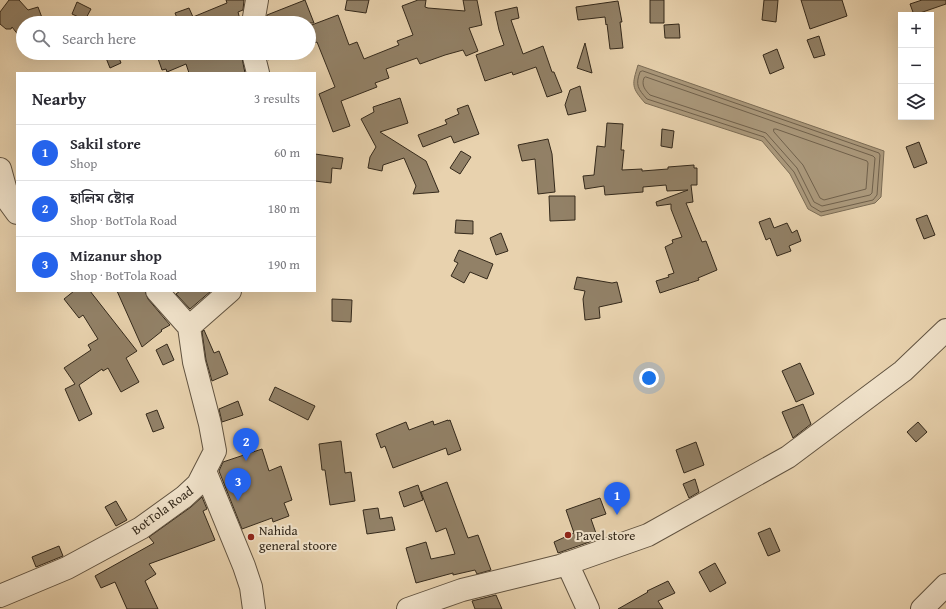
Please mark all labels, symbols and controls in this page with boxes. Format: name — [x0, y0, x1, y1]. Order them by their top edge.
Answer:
map controls — [898, 12, 934, 120]
button: + — [898, 12, 934, 48]
search box — [16, 16, 316, 60]
icon: search — [30, 27, 52, 49]
text: Search here — [62, 28, 136, 49]
button: − — [898, 48, 934, 84]
button: layers — [898, 84, 934, 120]
text: Nearby — [32, 86, 86, 111]
text: 3 results — [254, 89, 300, 108]
text: Sakil store — [70, 133, 141, 154]
text: 1 — [42, 143, 48, 162]
text: 60 m — [274, 143, 300, 162]
text: Shop — [70, 154, 97, 173]
text: হালিম ষ্টোর — [70, 187, 134, 208]
text: 2 — [42, 199, 48, 218]
text: 180 m — [268, 199, 300, 218]
text: Shop · BotTola Road — [70, 211, 177, 230]
text: Mizanur shop — [70, 245, 162, 266]
text: 3 — [42, 255, 48, 274]
text: 190 m — [268, 255, 300, 274]
text: Shop · BotTola Road — [70, 266, 177, 285]
your location — [639, 368, 659, 388]
pin: 2 — [233, 428, 259, 461]
pin: 3 — [225, 468, 251, 501]
street label: BotTola Road — [128, 482, 197, 539]
pin: 1 — [604, 482, 630, 515]
place label: Nahida general stoore — [259, 521, 337, 555]
place label: Pavel store — [576, 526, 635, 545]
marker: Pavel store — [563, 530, 573, 540]
marker: Nahida general stoore — [246, 532, 256, 542]

